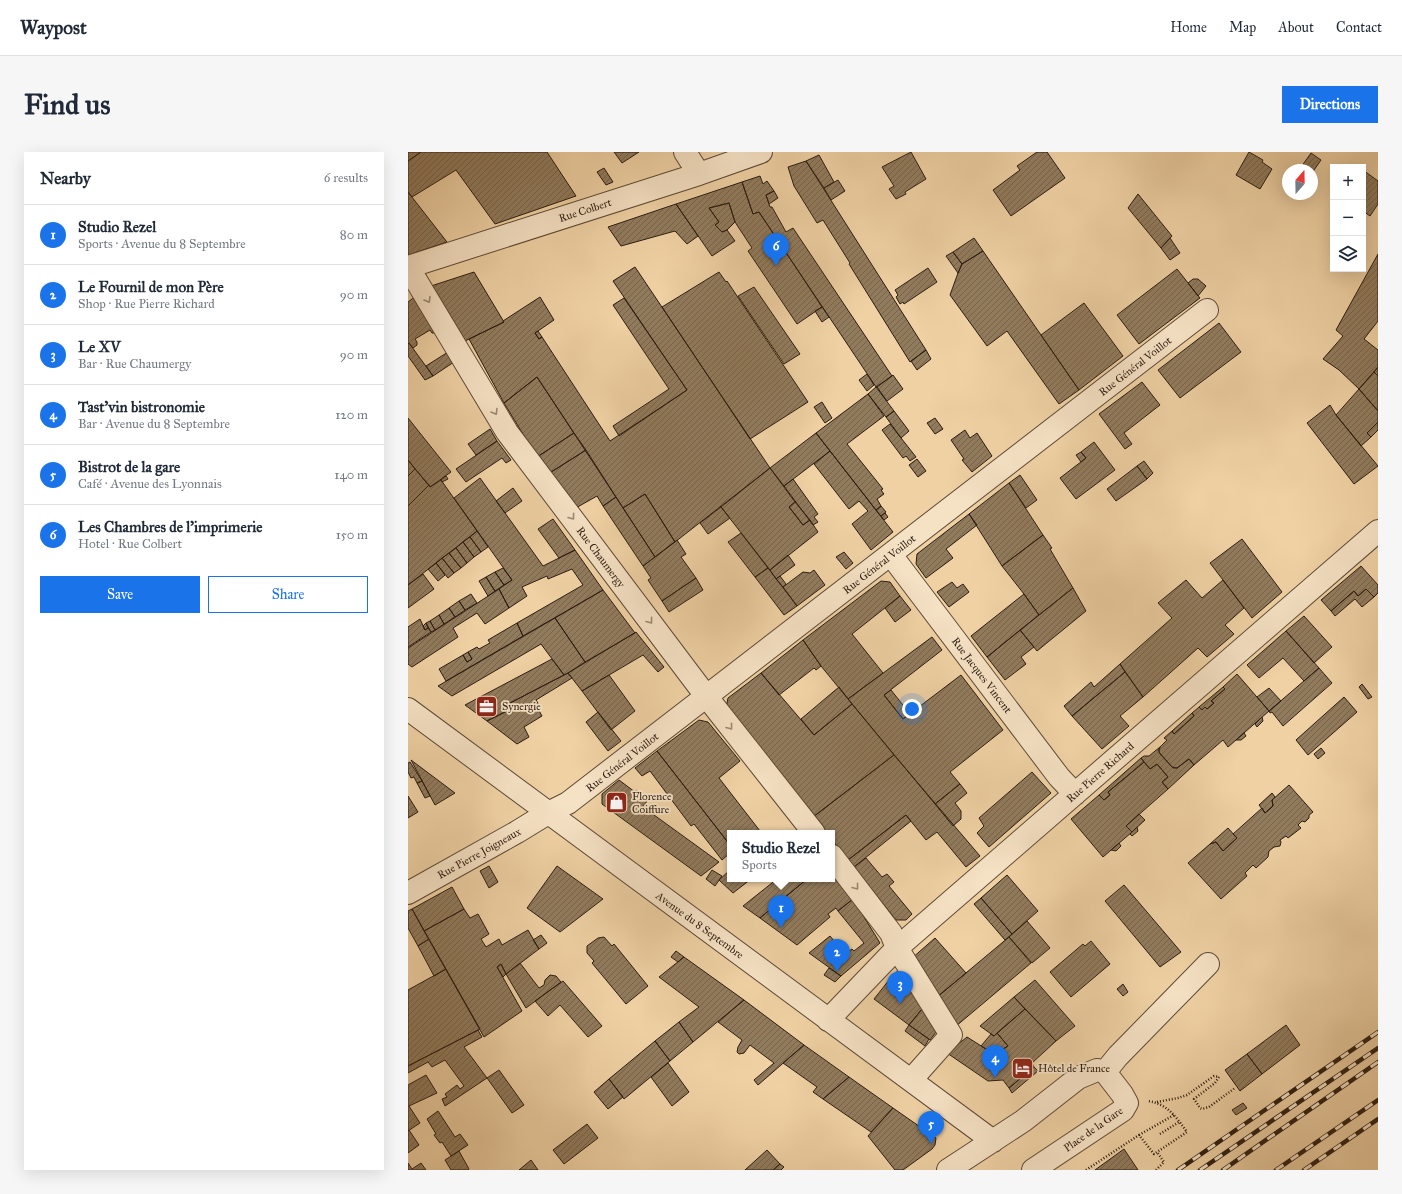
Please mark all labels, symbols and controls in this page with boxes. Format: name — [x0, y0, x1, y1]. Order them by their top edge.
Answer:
text: Waypost — [20, 16, 87, 39]
text: Home — [1170, 19, 1207, 36]
text: Map — [1229, 19, 1256, 36]
text: About — [1278, 19, 1314, 36]
text: Contact — [1336, 19, 1382, 36]
button: Directions — [1282, 86, 1378, 123]
text: Find us — [24, 87, 110, 122]
north arrow — [1282, 164, 1318, 200]
map controls — [1330, 164, 1366, 272]
button: + — [1330, 164, 1366, 200]
text: Nearby — [40, 168, 91, 189]
text: 6 results — [324, 170, 368, 186]
street label: Rue Colbert — [557, 196, 613, 225]
button: − — [1330, 200, 1366, 236]
text: Studio Rezel — [78, 218, 156, 236]
text: 1 — [50, 227, 56, 243]
text: 80 m — [340, 227, 368, 243]
pin: 6 — [763, 233, 789, 266]
text: Sports · Avenue du 8 Septembre — [78, 236, 246, 252]
button: layers — [1330, 236, 1366, 272]
text: Le Fournil de mon Père — [78, 278, 224, 296]
text: 2 — [50, 287, 56, 303]
text: 90 m — [340, 287, 368, 303]
text: Shop · Rue Pierre Richard — [78, 296, 215, 312]
one-way arrow — [424, 296, 431, 303]
street label: Rue Général Voillot — [1096, 334, 1174, 399]
text: Le XV — [78, 338, 121, 356]
text: 3 — [50, 347, 56, 363]
text: 90 m — [340, 347, 368, 363]
text: Bar · Rue Chaumergy — [78, 356, 191, 372]
text: Tast'vin bistronomie — [78, 398, 205, 416]
text: 4 — [49, 407, 57, 423]
text: 120 m — [335, 407, 368, 423]
one-way arrow — [491, 408, 498, 415]
text: Bar · Avenue du 8 Septembre — [78, 416, 230, 432]
text: Bistrot de la gare — [78, 458, 180, 476]
text: 5 — [50, 467, 56, 483]
text: 140 m — [334, 467, 368, 483]
text: Café · Avenue des Lyonnais — [78, 476, 222, 492]
one-way arrow — [567, 513, 574, 520]
text: Les Chambres de l'imprimerie — [78, 518, 263, 536]
street label: Rue Chaumergy — [574, 524, 628, 591]
text: 6 — [50, 527, 56, 543]
text: 150 m — [336, 527, 368, 543]
street label: Rue Général Voillot — [840, 532, 918, 597]
text: Hotel · Rue Colbert — [78, 536, 182, 552]
button: Save — [40, 576, 200, 613]
button: Share — [208, 576, 368, 613]
one-way arrow — [645, 616, 652, 623]
street label: Rue Jacques Vincent — [948, 635, 1014, 716]
office icon: Synergie — [473, 693, 499, 719]
your location — [902, 699, 922, 719]
place label: Synergie — [502, 700, 541, 713]
one-way arrow — [726, 722, 733, 729]
street label: Rue Général Voillot — [583, 730, 661, 795]
street label: Rue Pierre Richard — [1064, 739, 1137, 805]
shop icon: Florence Coiffure — [604, 789, 630, 815]
place label: Florence Coiffure — [632, 790, 672, 816]
street label: Rue Pierre Joigneaux — [435, 825, 524, 883]
popup — [727, 830, 835, 882]
text: Studio Rezel — [742, 839, 820, 857]
text: Sports — [742, 857, 777, 873]
one-way arrow — [851, 883, 858, 890]
street label: Avenue du 8 Septembre — [652, 889, 746, 962]
pin: 1 — [768, 895, 794, 928]
pin: 2 — [824, 939, 850, 972]
pin: 3 — [887, 971, 913, 1004]
pin: 4 — [982, 1045, 1008, 1078]
hotel icon: Hôtel de France — [1009, 1055, 1035, 1081]
place label: Hôtel de France — [1038, 1062, 1111, 1075]
street label: Place de la Gare — [1061, 1104, 1126, 1155]
pin: 5 — [918, 1111, 944, 1144]

